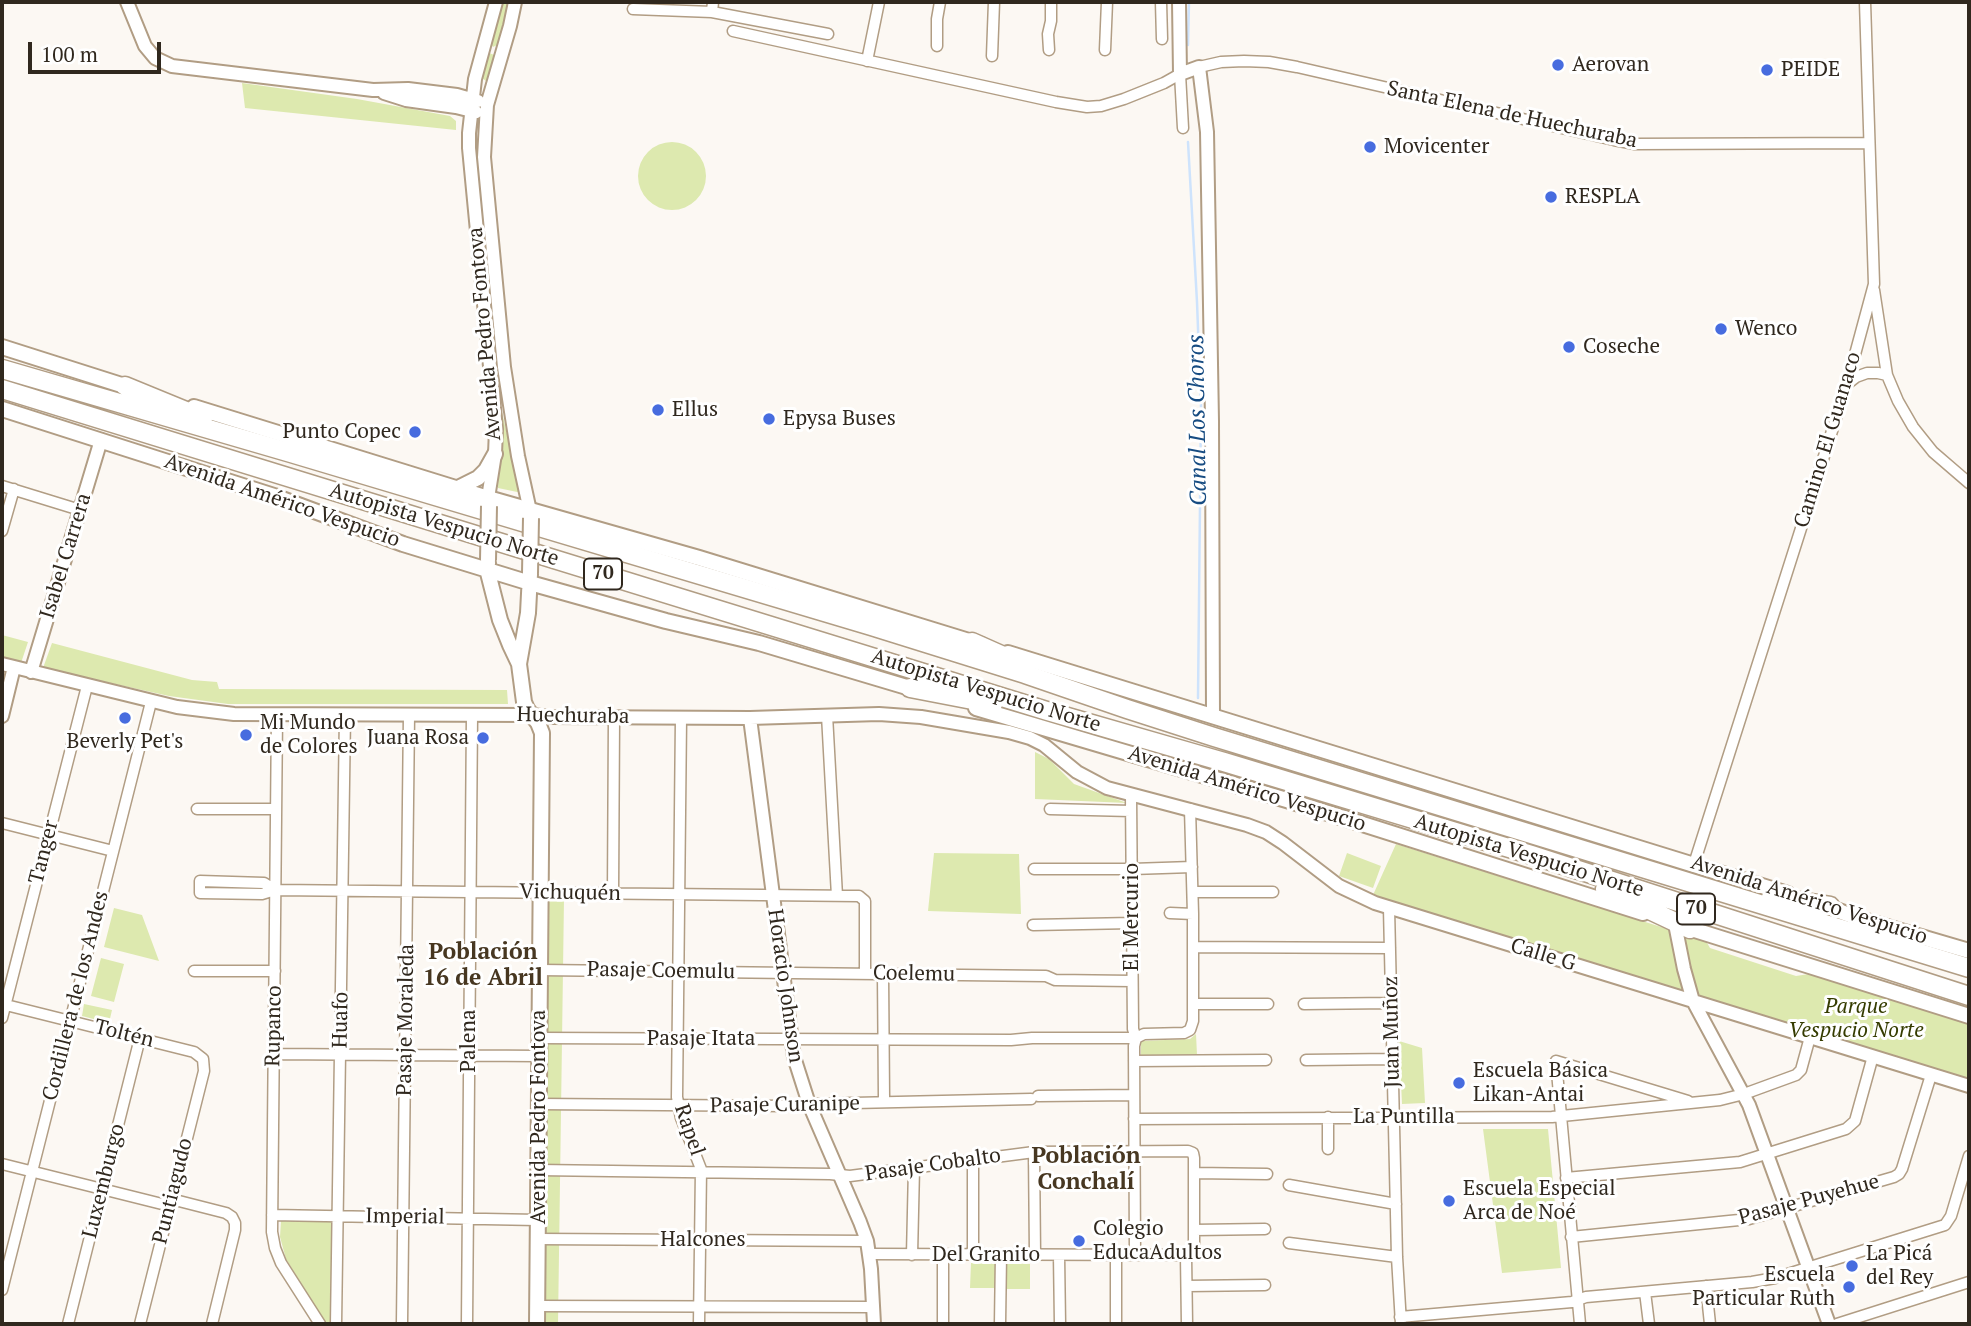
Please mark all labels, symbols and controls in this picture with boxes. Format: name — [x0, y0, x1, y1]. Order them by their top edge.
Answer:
scale bar — [32, 28, 164, 72]
text: 100 m — [41, 40, 98, 68]
place label: Aerovan — [1572, 52, 1649, 78]
marker: Aerovan — [1550, 57, 1566, 73]
place label: PEIDE — [1781, 57, 1840, 83]
marker: PEIDE — [1759, 62, 1775, 78]
street label: Santa Elena de Huechuraba — [1385, 76, 1639, 154]
place label: Movicenter — [1384, 134, 1489, 160]
marker: Movicenter — [1362, 139, 1378, 155]
place label: RESPLA — [1565, 184, 1640, 210]
marker: RESPLA — [1543, 189, 1559, 205]
street label: Avenida Pedro Fontova — [463, 226, 507, 442]
place label: Wenco — [1735, 316, 1797, 342]
marker: Wenco — [1713, 321, 1729, 337]
water label: Canal Los Choros — [1183, 334, 1213, 506]
place label: Coseche — [1583, 334, 1660, 360]
marker: Coseche — [1561, 339, 1577, 355]
street label: Camino El Guanaco — [1789, 349, 1867, 531]
place label: Ellus — [672, 397, 718, 423]
marker: Ellus — [650, 402, 666, 418]
place label: Epysa Buses — [783, 406, 896, 432]
marker: Epysa Buses — [761, 411, 777, 427]
place label: Punto Copec — [283, 419, 401, 445]
marker: Punto Copec — [407, 424, 423, 440]
street label: Avenida Américo Vespucio — [161, 449, 403, 553]
street label: Autopista Vespucio Norte — [326, 478, 562, 572]
street label: Isabel Carrera — [35, 490, 97, 622]
road number: 70 — [584, 558, 622, 590]
street label: Autopista Vespucio Norte — [868, 644, 1104, 738]
street label: Huechuraba — [516, 702, 630, 730]
marker: Beverly Pet's — [117, 710, 133, 726]
place label: Mi Mundo de Colores — [260, 710, 358, 760]
place label: Juana Rosa — [367, 725, 469, 751]
marker: Mi Mundo de Colores — [238, 727, 254, 743]
place label: Beverly Pet's — [67, 729, 183, 755]
marker: Juana Rosa — [475, 730, 491, 746]
street label: Avenida Américo Vespucio — [1125, 741, 1369, 837]
street label: Autopista Vespucio Norte — [1411, 809, 1647, 903]
street label: Tanger — [24, 817, 64, 887]
street label: Avenida Américo Vespucio — [1688, 850, 1930, 950]
street label: El Mercurio — [1119, 863, 1145, 971]
street label: Vichuquén — [519, 880, 621, 906]
street label: Cordillera de los Andes — [38, 889, 114, 1103]
road number: 70 — [1677, 894, 1715, 925]
street label: Horacio Johnson — [762, 907, 808, 1065]
street label: Calle G — [1507, 933, 1579, 977]
district label: Población 16 de Abril — [423, 938, 543, 992]
street label: Pasaje Moraleda — [392, 944, 420, 1096]
street label: Pasaje Coemulu — [587, 957, 735, 985]
street label: Coelemu — [873, 961, 955, 987]
street label: Juan Muñoz — [1378, 976, 1406, 1088]
street label: Rupanco — [261, 985, 287, 1067]
street label: Huafo — [328, 992, 354, 1048]
park label: Parque Vespucio Norte — [1788, 994, 1924, 1044]
street label: Palena — [456, 1009, 482, 1073]
street label: Avenida Pedro Fontova — [526, 1010, 552, 1224]
street label: Toltén — [92, 1014, 156, 1054]
street label: Pasaje Itata — [647, 1026, 755, 1052]
place label: Escuela Básica Likan-Antai — [1473, 1058, 1608, 1108]
marker: Escuela Básica Likan-Antai — [1451, 1075, 1467, 1091]
street label: Pasaje Curanipe — [710, 1091, 860, 1119]
street label: Rapel — [668, 1101, 710, 1159]
street label: La Puntilla — [1353, 1104, 1455, 1130]
street label: Luxemburgo — [78, 1121, 130, 1241]
street label: Puntiagudo — [148, 1136, 198, 1246]
district label: Población Conchalí — [1032, 1142, 1140, 1196]
street label: Pasaje Cobalto — [863, 1143, 1003, 1187]
street label: Pasaje Puyehue — [1736, 1169, 1882, 1231]
place label: Escuela Especial Arca de Noé — [1463, 1176, 1616, 1226]
marker: Escuela Especial Arca de Noé — [1441, 1193, 1457, 1209]
street label: Imperial — [365, 1204, 445, 1230]
place label: Colegio EducaAdultos — [1093, 1216, 1222, 1266]
street label: Halcones — [660, 1227, 746, 1253]
marker: Colegio EducaAdultos — [1071, 1233, 1087, 1249]
place label: La Picá del Rey — [1866, 1241, 1933, 1291]
street label: Del Granito — [932, 1242, 1040, 1268]
marker: La Picá del Rey — [1844, 1258, 1860, 1274]
place label: Escuela Particular Ruth — [1692, 1262, 1835, 1312]
marker: Escuela Particular Ruth — [1841, 1279, 1857, 1295]

